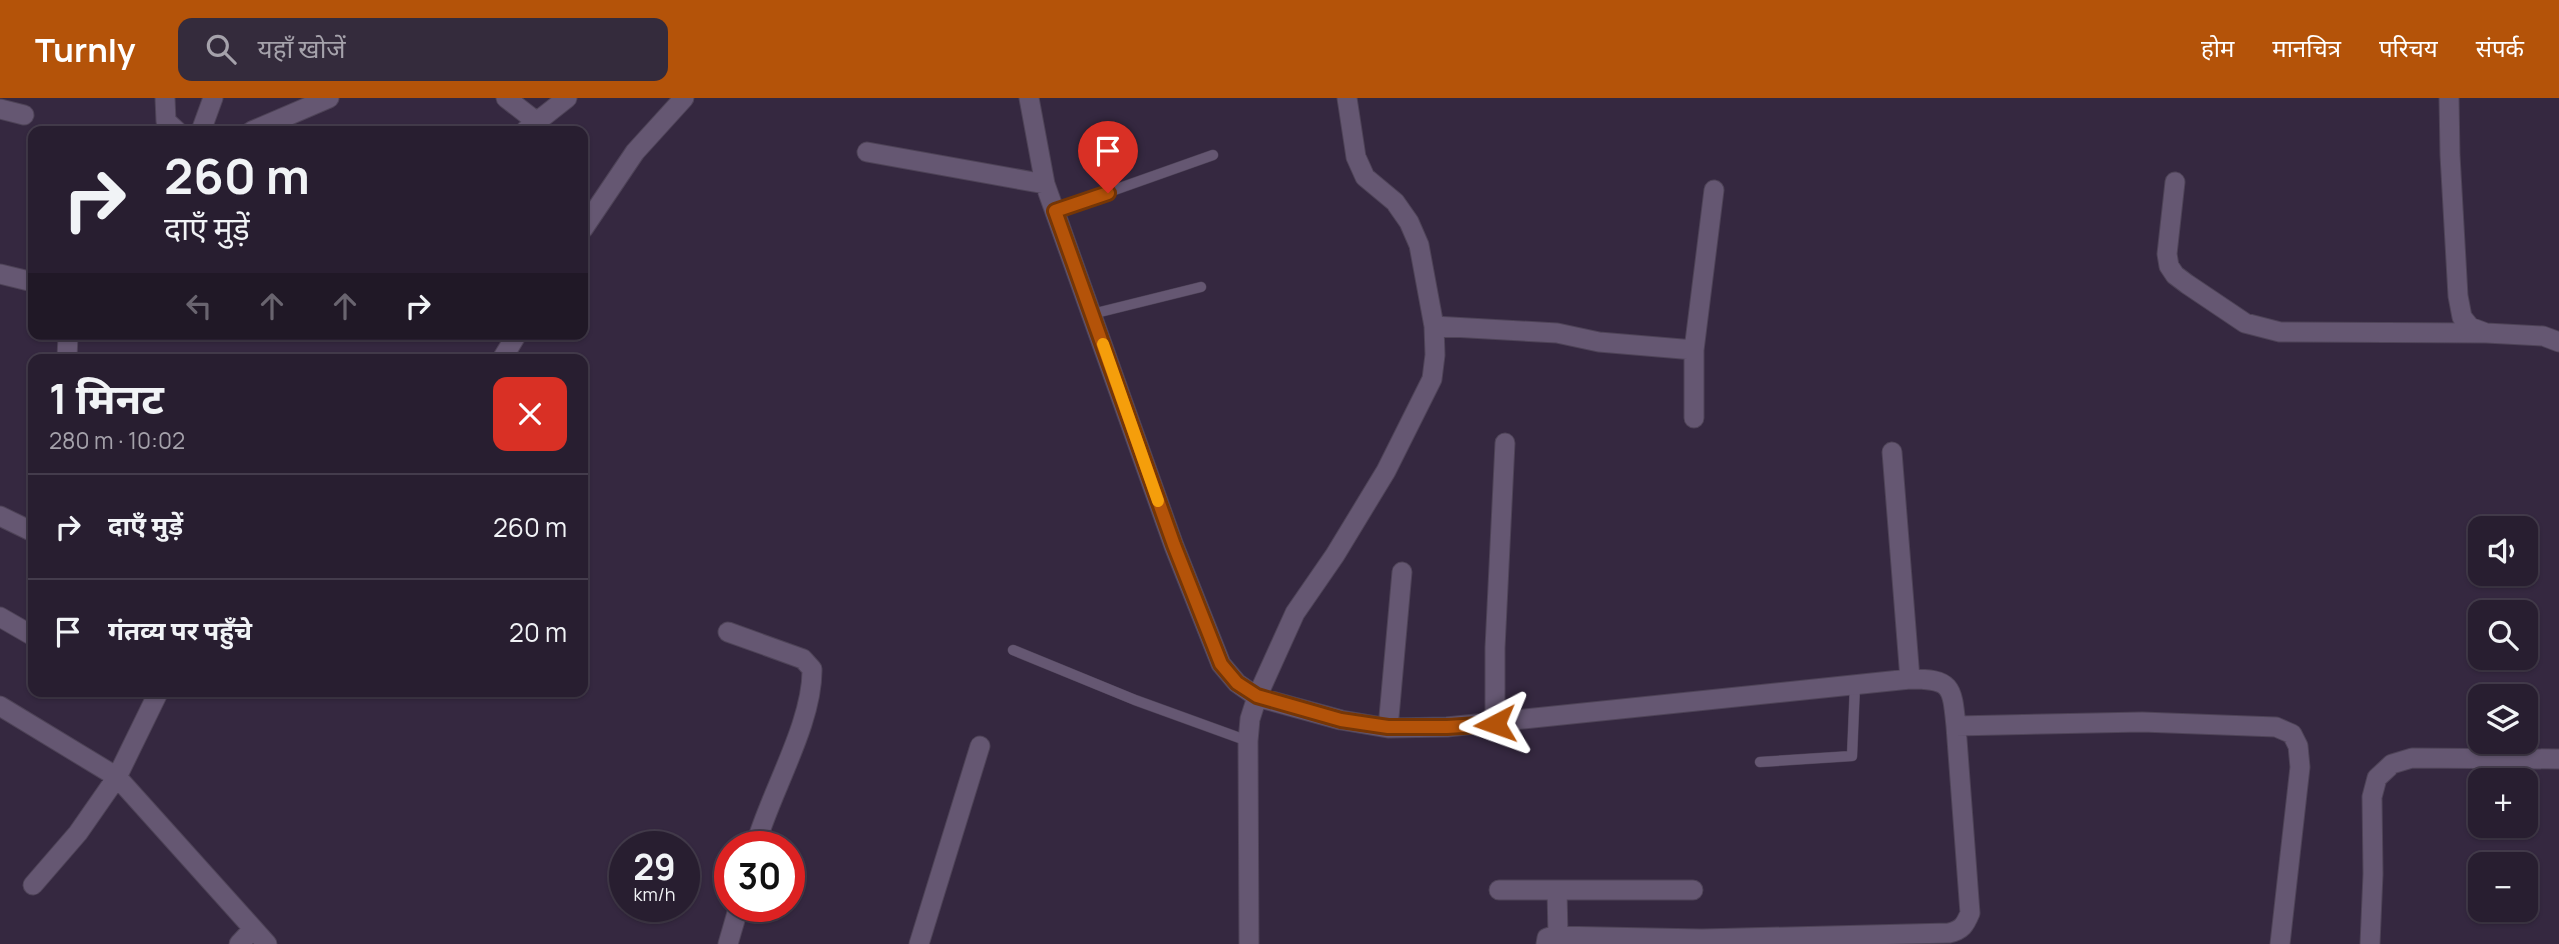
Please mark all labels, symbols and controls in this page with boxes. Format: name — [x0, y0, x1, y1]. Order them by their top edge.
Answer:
search box — [178, 18, 668, 81]
text: Turnly — [35, 27, 136, 72]
icon: search — [202, 30, 240, 68]
text: यहाँ खोजें — [258, 30, 346, 66]
text: होम — [2201, 31, 2234, 64]
text: मानचित्र — [2272, 31, 2341, 64]
text: परिचय — [2379, 31, 2438, 64]
text: संपर्क — [2476, 31, 2524, 64]
pin — [1078, 121, 1138, 193]
icon: arrive — [1089, 132, 1127, 170]
text: 260 m — [164, 142, 310, 209]
icon: right — [49, 154, 140, 245]
text: दाएँ मुड़ें — [164, 206, 250, 250]
icon: left — [180, 287, 218, 325]
icon: ahead — [253, 287, 291, 325]
icon: ahead — [326, 287, 364, 325]
icon: right — [399, 287, 437, 325]
text: 1 मिनट — [49, 369, 164, 427]
button: close — [493, 377, 567, 451]
text: 280 m · 10:02 — [49, 424, 185, 456]
text: दाएँ मुड़ें — [108, 507, 183, 543]
icon: right — [49, 508, 87, 546]
text: 260 m — [493, 509, 567, 545]
map controls — [2468, 516, 2538, 922]
button: sound — [2468, 516, 2538, 586]
button: search — [2468, 600, 2538, 670]
text: गंतव्य पर पहुँचे — [108, 612, 252, 648]
icon: arrive — [49, 613, 87, 651]
text: 20 m — [509, 614, 567, 650]
button: layers — [2468, 684, 2538, 754]
position arrow — [1458, 687, 1532, 761]
button: + — [2468, 768, 2538, 838]
speed limit sign: 30 — [714, 831, 805, 922]
text: 29 — [633, 843, 676, 891]
button: − — [2468, 852, 2538, 922]
text: km/h — [634, 882, 675, 906]

